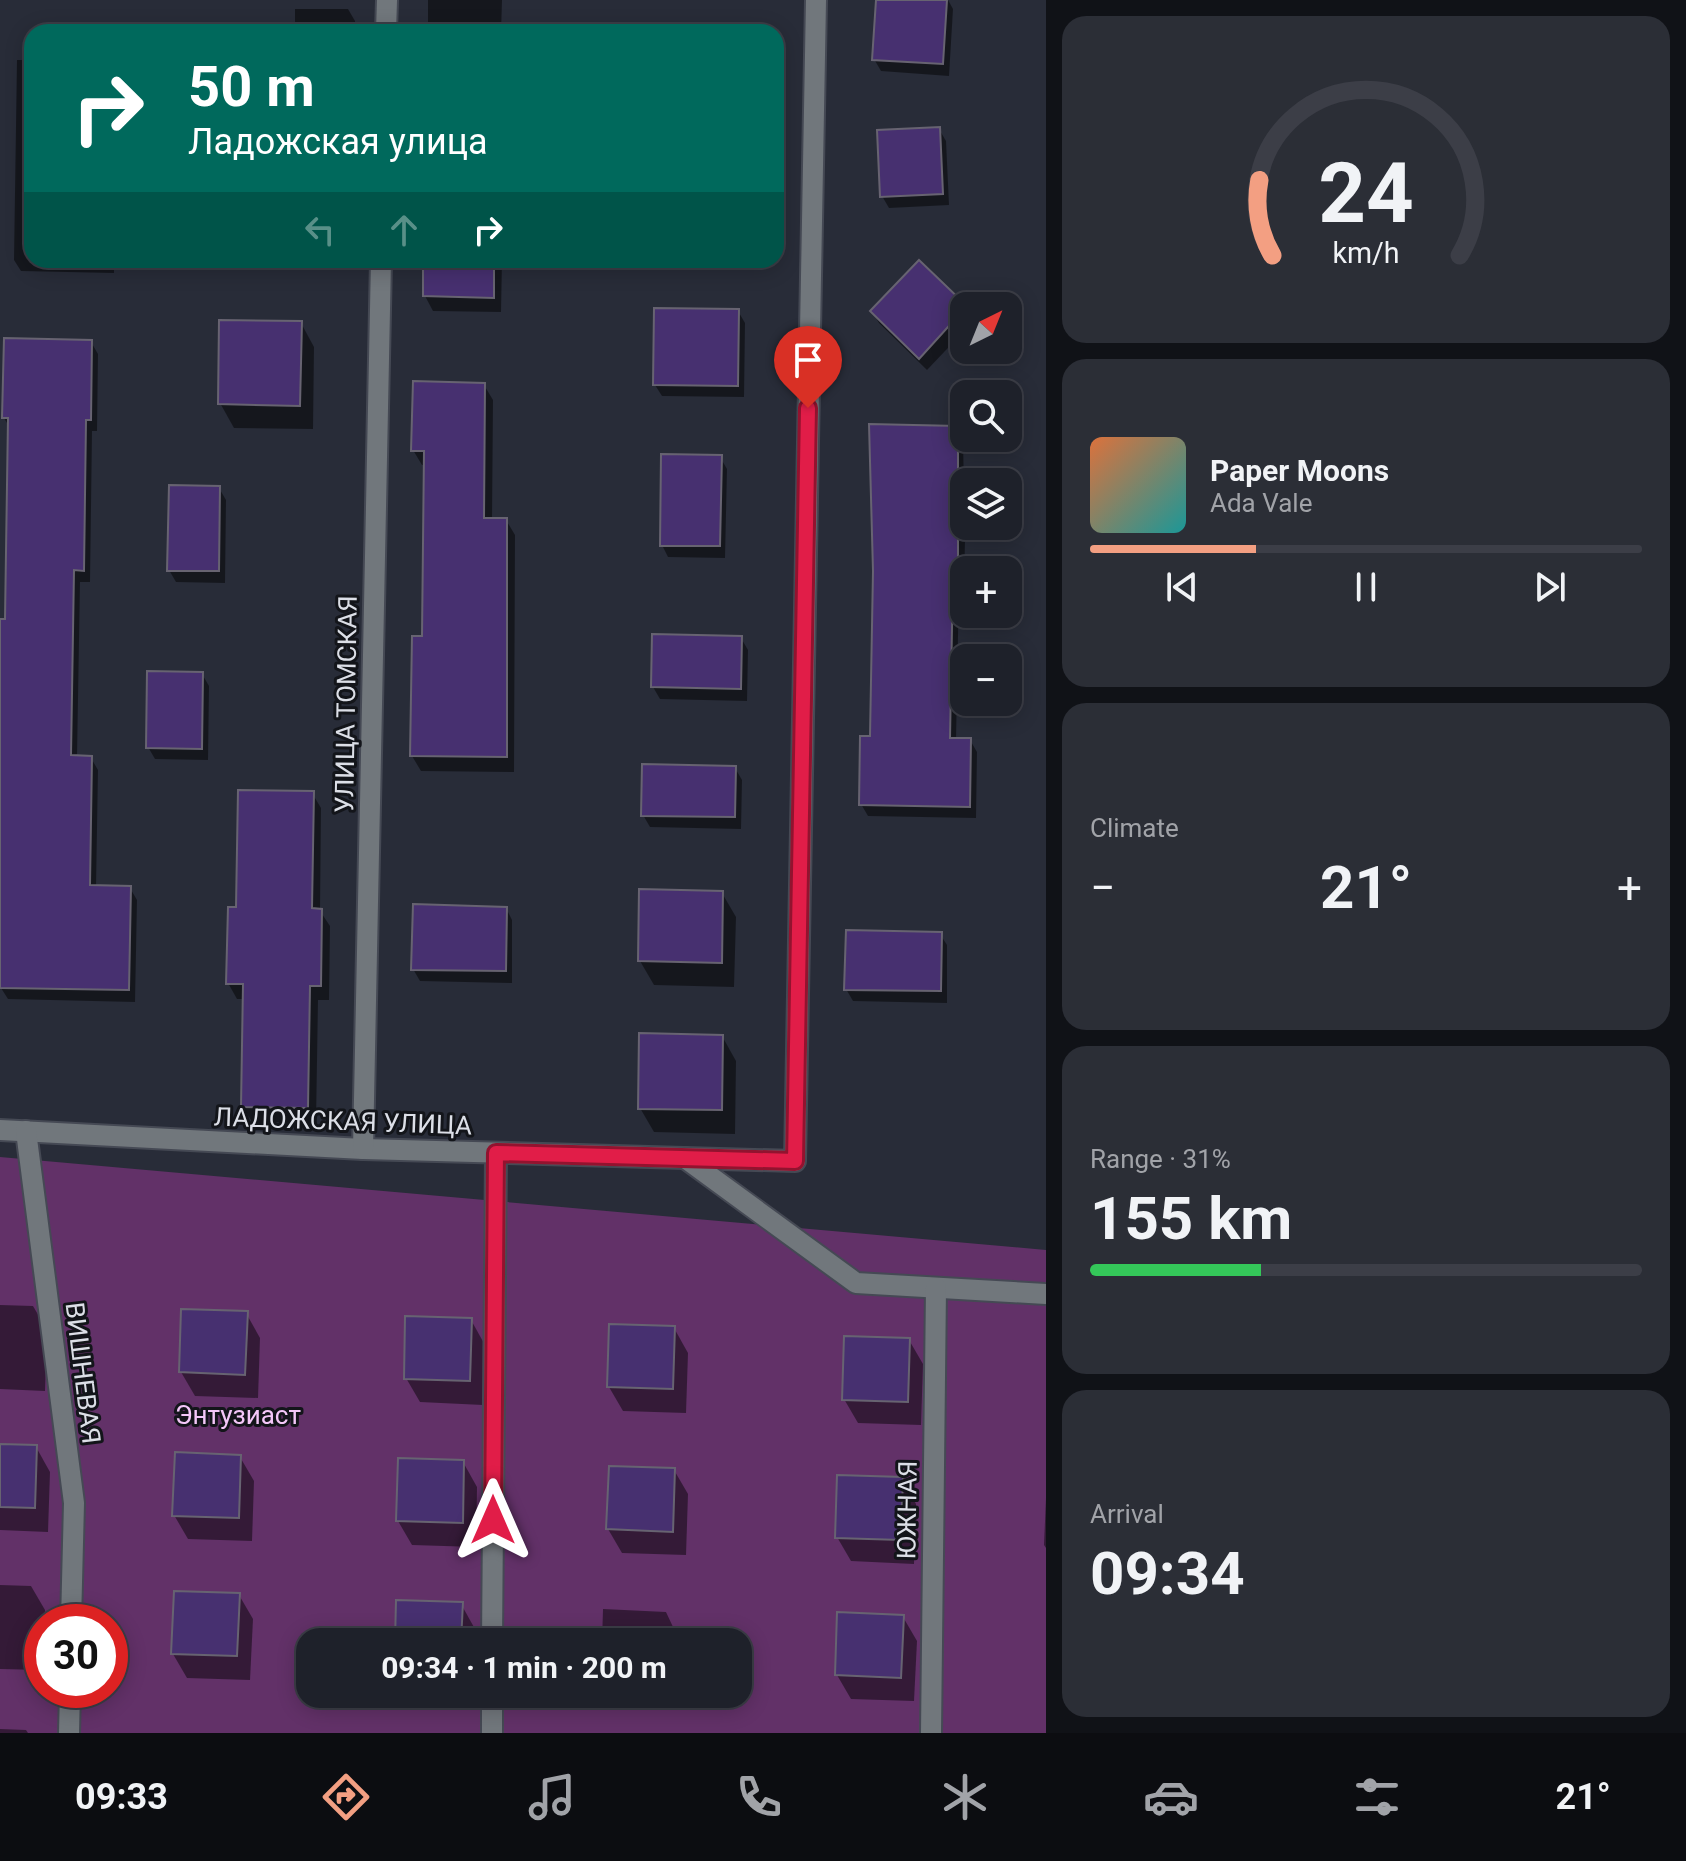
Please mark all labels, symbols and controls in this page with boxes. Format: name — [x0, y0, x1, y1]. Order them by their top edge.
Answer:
text: 50 m — [188, 54, 315, 120]
icon: right — [56, 56, 160, 160]
text: Ладожская улица — [188, 121, 488, 163]
text: 24 — [1318, 144, 1414, 241]
icon: left — [298, 208, 342, 252]
icon: ahead — [382, 208, 426, 252]
icon: right — [466, 208, 510, 252]
text: km/h — [1332, 236, 1400, 270]
north arrow — [950, 292, 1022, 364]
map controls — [950, 292, 1022, 716]
pin — [774, 326, 842, 408]
icon: arrive — [786, 338, 830, 382]
button: search — [950, 380, 1022, 452]
text: Paper Moons — [1210, 453, 1389, 488]
button: layers — [950, 468, 1022, 540]
text: Ada Vale — [1210, 488, 1312, 518]
button: + — [950, 556, 1022, 628]
icon: previous — [1160, 565, 1204, 609]
icon: pause — [1344, 565, 1388, 609]
icon: next — [1528, 565, 1572, 609]
street label: УЛИЦА ТОМСКАЯ — [329, 595, 363, 813]
button: − — [950, 644, 1022, 716]
text: Climate — [1090, 813, 1179, 843]
text: 21° — [1320, 852, 1412, 923]
text: − — [1090, 862, 1115, 914]
text: + — [1617, 862, 1642, 914]
street label: ЛАДОЖСКАЯ УЛИЦА — [213, 1102, 473, 1141]
text: Range · 31% — [1090, 1144, 1231, 1174]
text: 155 km — [1090, 1183, 1292, 1254]
street label: ВИШНЕВАЯ — [59, 1301, 107, 1445]
park label: Энтузиаст — [175, 1400, 301, 1430]
street label: ЮЖНАЯ — [891, 1460, 923, 1560]
position arrow — [451, 1478, 535, 1562]
text: Arrival — [1090, 1499, 1164, 1529]
text: 09:34 — [1090, 1538, 1245, 1609]
speed limit sign: 30 — [24, 1604, 128, 1708]
text: 09:34 · 1 min · 200 m — [381, 1650, 667, 1685]
icon: directions — [318, 1769, 374, 1825]
icon: music — [524, 1769, 580, 1825]
icon: phone — [731, 1769, 787, 1825]
icon: climate — [937, 1769, 993, 1825]
icon: car — [1143, 1769, 1199, 1825]
icon: filters — [1349, 1769, 1405, 1825]
text: 09:33 — [75, 1776, 168, 1818]
text: 21° — [1556, 1776, 1611, 1818]

